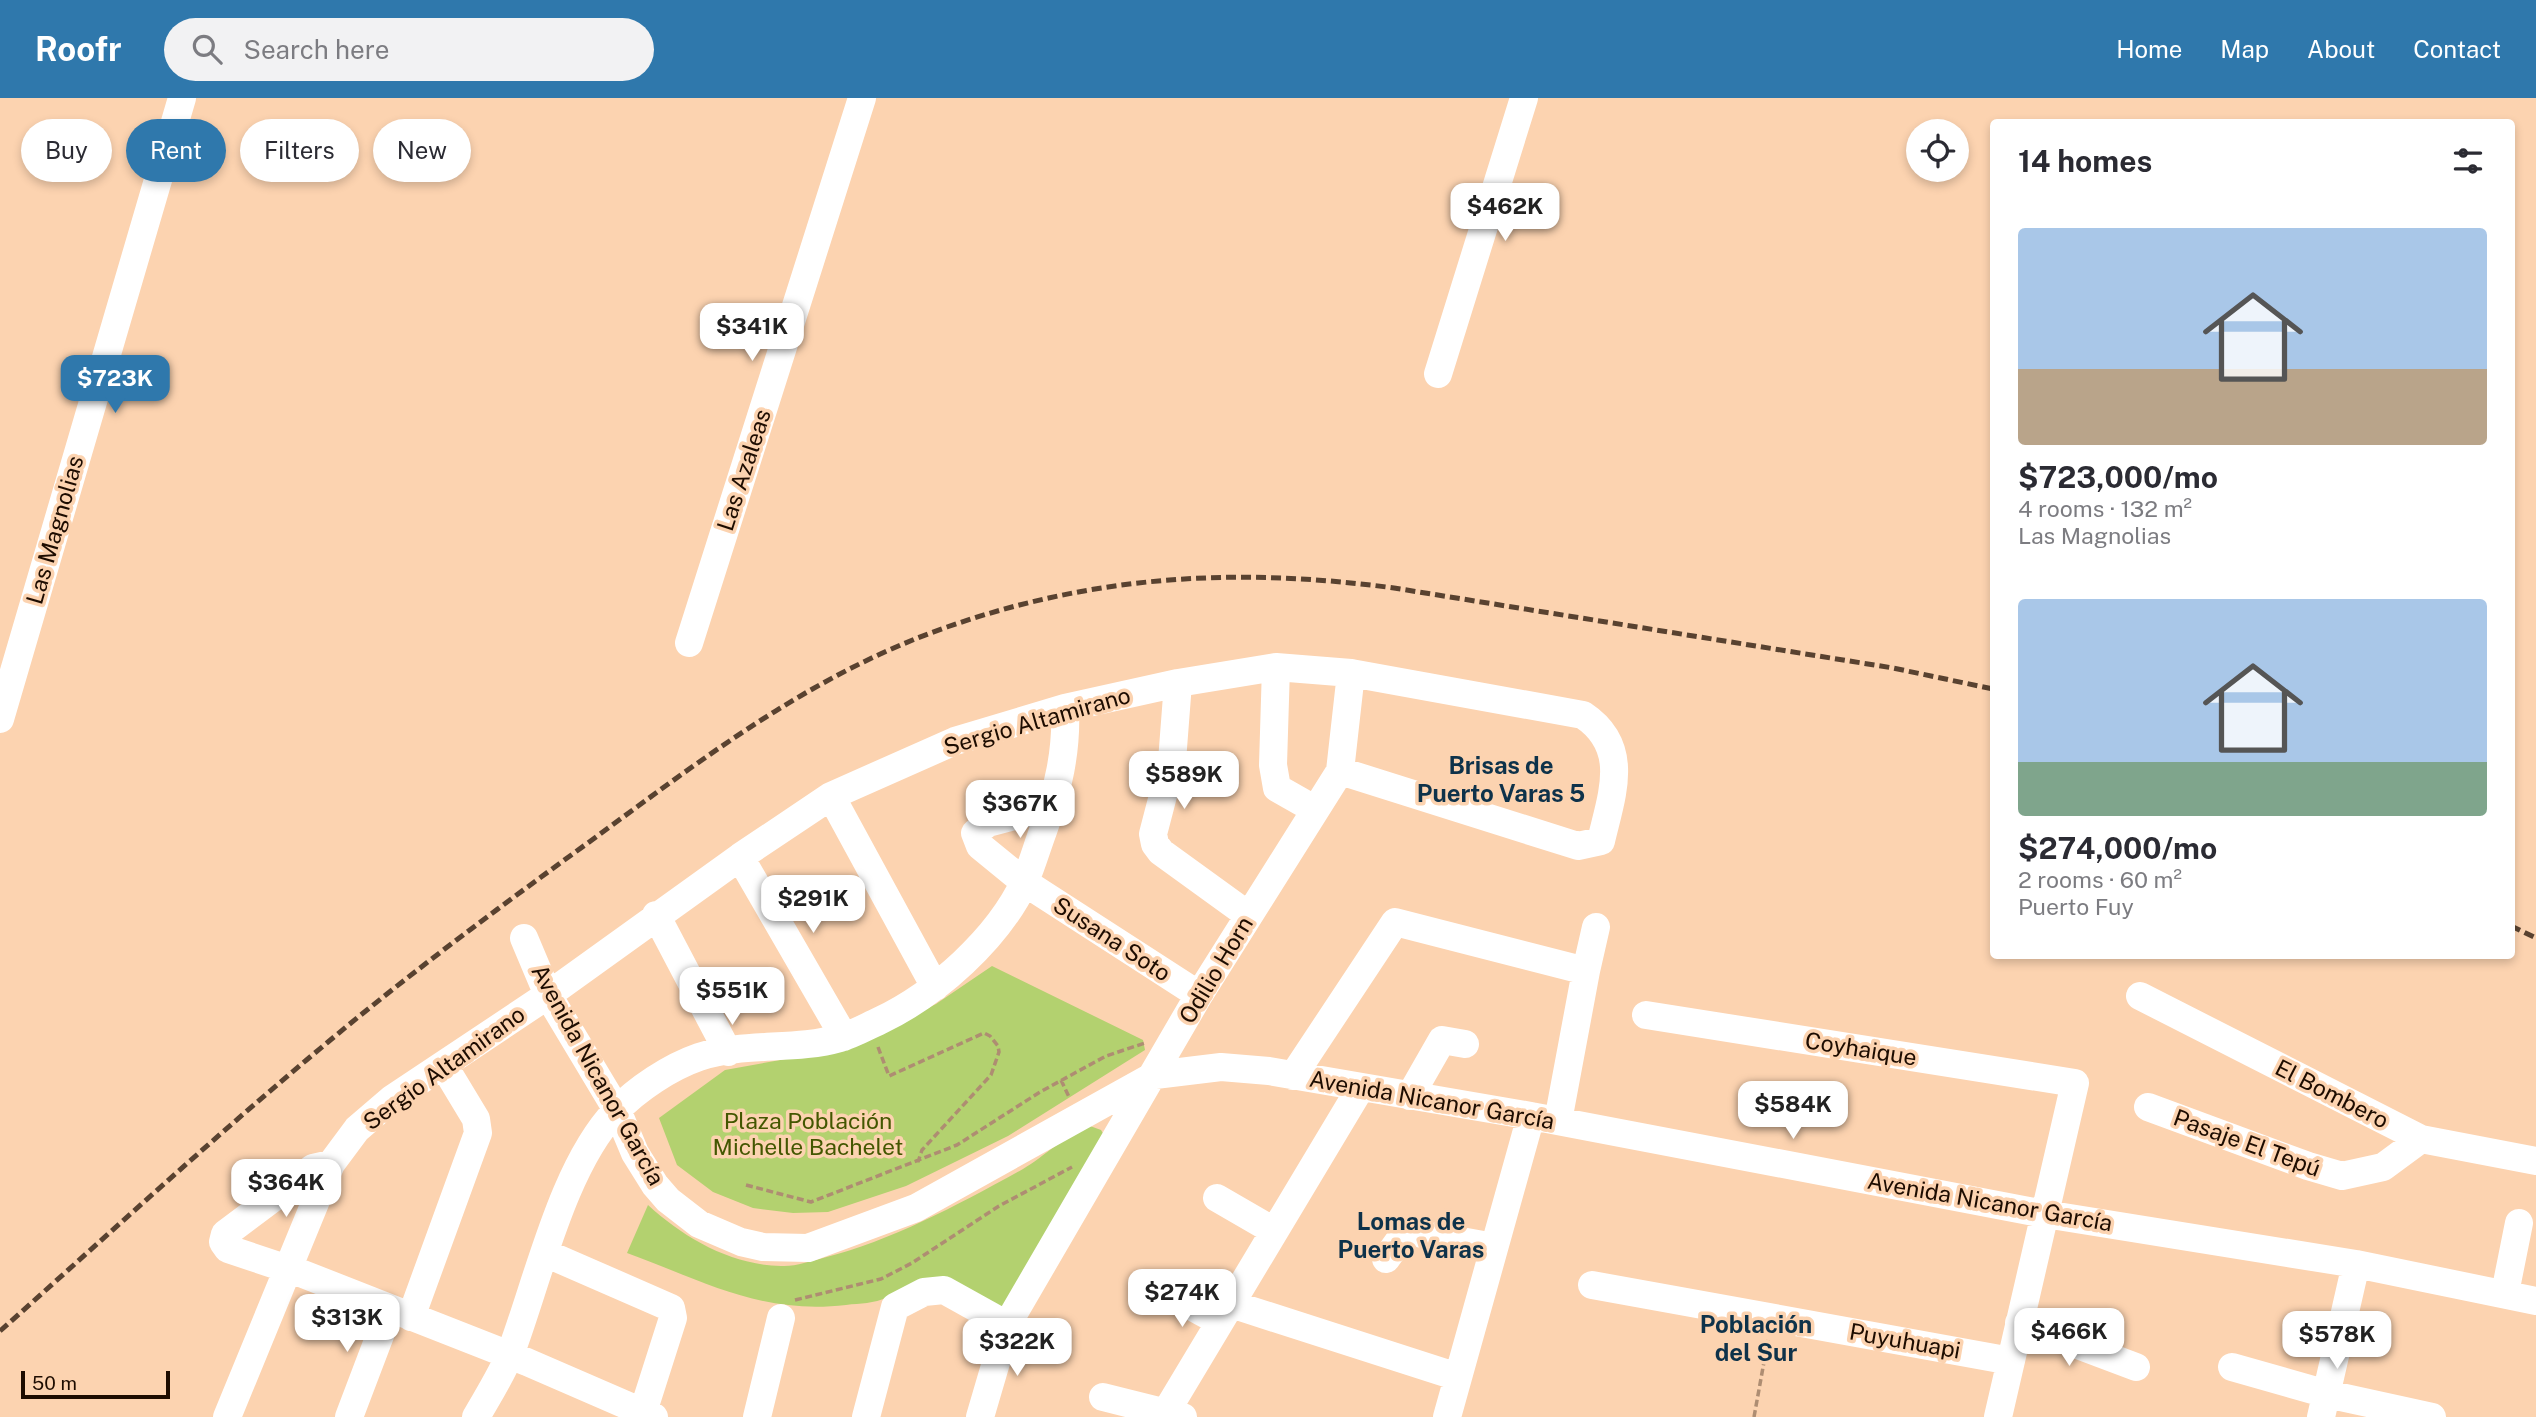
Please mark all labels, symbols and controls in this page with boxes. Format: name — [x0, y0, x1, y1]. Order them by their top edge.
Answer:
search box — [164, 18, 654, 81]
text: Roofr — [35, 30, 122, 68]
icon: search — [188, 30, 226, 68]
text: Search here — [244, 34, 390, 65]
text: Home — [2116, 35, 2182, 63]
text: Map — [2220, 35, 2269, 63]
text: About — [2307, 35, 2375, 63]
text: Contact — [2413, 35, 2501, 63]
chip: Buy — [21, 119, 112, 182]
chip: Rent — [126, 119, 226, 182]
chip: Filters — [240, 119, 359, 182]
chip: New — [373, 119, 471, 182]
map controls — [1906, 119, 1969, 182]
button: locate — [1906, 119, 1969, 182]
icon: filters — [2449, 142, 2487, 180]
text: 14 homes — [2018, 143, 2152, 179]
pin: $462K — [1456, 184, 1554, 243]
text: $462K — [1466, 192, 1544, 219]
icon: home — [2190, 274, 2316, 400]
pin: $341K — [703, 303, 801, 363]
text: $341K — [716, 312, 788, 339]
pin: $723K — [66, 356, 164, 415]
text: $723K — [77, 364, 153, 391]
street label: Las Azaleas — [711, 406, 776, 534]
street label: Las Magnolias — [20, 453, 89, 607]
text: $723,000/mo — [2018, 459, 2218, 495]
text: 4 rooms · 132 m² — [2018, 495, 2192, 522]
text: Las Magnolias — [2018, 522, 2171, 549]
icon: home — [2190, 645, 2316, 771]
street label: Sergio Altamirano — [940, 681, 1133, 760]
district label: Brisas de Puerto Varas 5 — [1417, 751, 1585, 807]
pin: $589K — [1135, 752, 1233, 811]
text: $589K — [1145, 760, 1223, 787]
pin: $367K — [971, 780, 1069, 840]
text: $367K — [982, 789, 1058, 816]
text: $274,000/mo — [2018, 830, 2217, 866]
text: 2 rooms · 60 m² — [2018, 866, 2182, 893]
pin: $291K — [764, 876, 862, 935]
text: $291K — [777, 884, 849, 911]
street label: Susana Soto — [1049, 891, 1176, 986]
text: Puerto Fuy — [2018, 893, 2134, 920]
street label: Odilio Horn — [1173, 911, 1258, 1028]
street label: Avenida Nicanor García — [526, 960, 670, 1190]
pin: $551K — [683, 968, 781, 1027]
text: $551K — [695, 976, 769, 1003]
street label: Sergio Altamirano — [358, 1000, 530, 1135]
street label: Coyhaique — [1803, 1026, 1919, 1071]
street label: El Bombero — [2271, 1053, 2393, 1134]
street label: Avenida Nicanor García — [1307, 1065, 1557, 1134]
pin: $584K — [1744, 1082, 1842, 1141]
text: $584K — [1754, 1090, 1832, 1117]
street label: Pasaje El Tepú — [2170, 1103, 2324, 1182]
park label: Plaza Población Michelle Bachelet — [713, 1107, 903, 1160]
pin: $364K — [237, 1160, 335, 1219]
street label: Avenida Nicanor García — [1865, 1167, 2115, 1236]
text: $364K — [247, 1168, 325, 1195]
district label: Lomas de Puerto Varas — [1338, 1207, 1484, 1263]
pin: $274K — [1133, 1270, 1231, 1329]
text: $274K — [1144, 1278, 1220, 1305]
pin: $313K — [298, 1294, 396, 1354]
text: $313K — [311, 1303, 383, 1330]
pin: $466K — [2020, 1308, 2118, 1368]
district label: Población del Sur — [1700, 1310, 1812, 1366]
pin: $578K — [2288, 1312, 2386, 1371]
street label: Puyuhuapi — [1847, 1317, 1963, 1364]
text: $466K — [2030, 1317, 2108, 1344]
pin: $322K — [968, 1318, 1066, 1378]
text: $578K — [2298, 1320, 2376, 1347]
text: $322K — [979, 1327, 1055, 1354]
scale bar — [21, 1368, 170, 1400]
text: 50 m — [32, 1372, 77, 1394]

